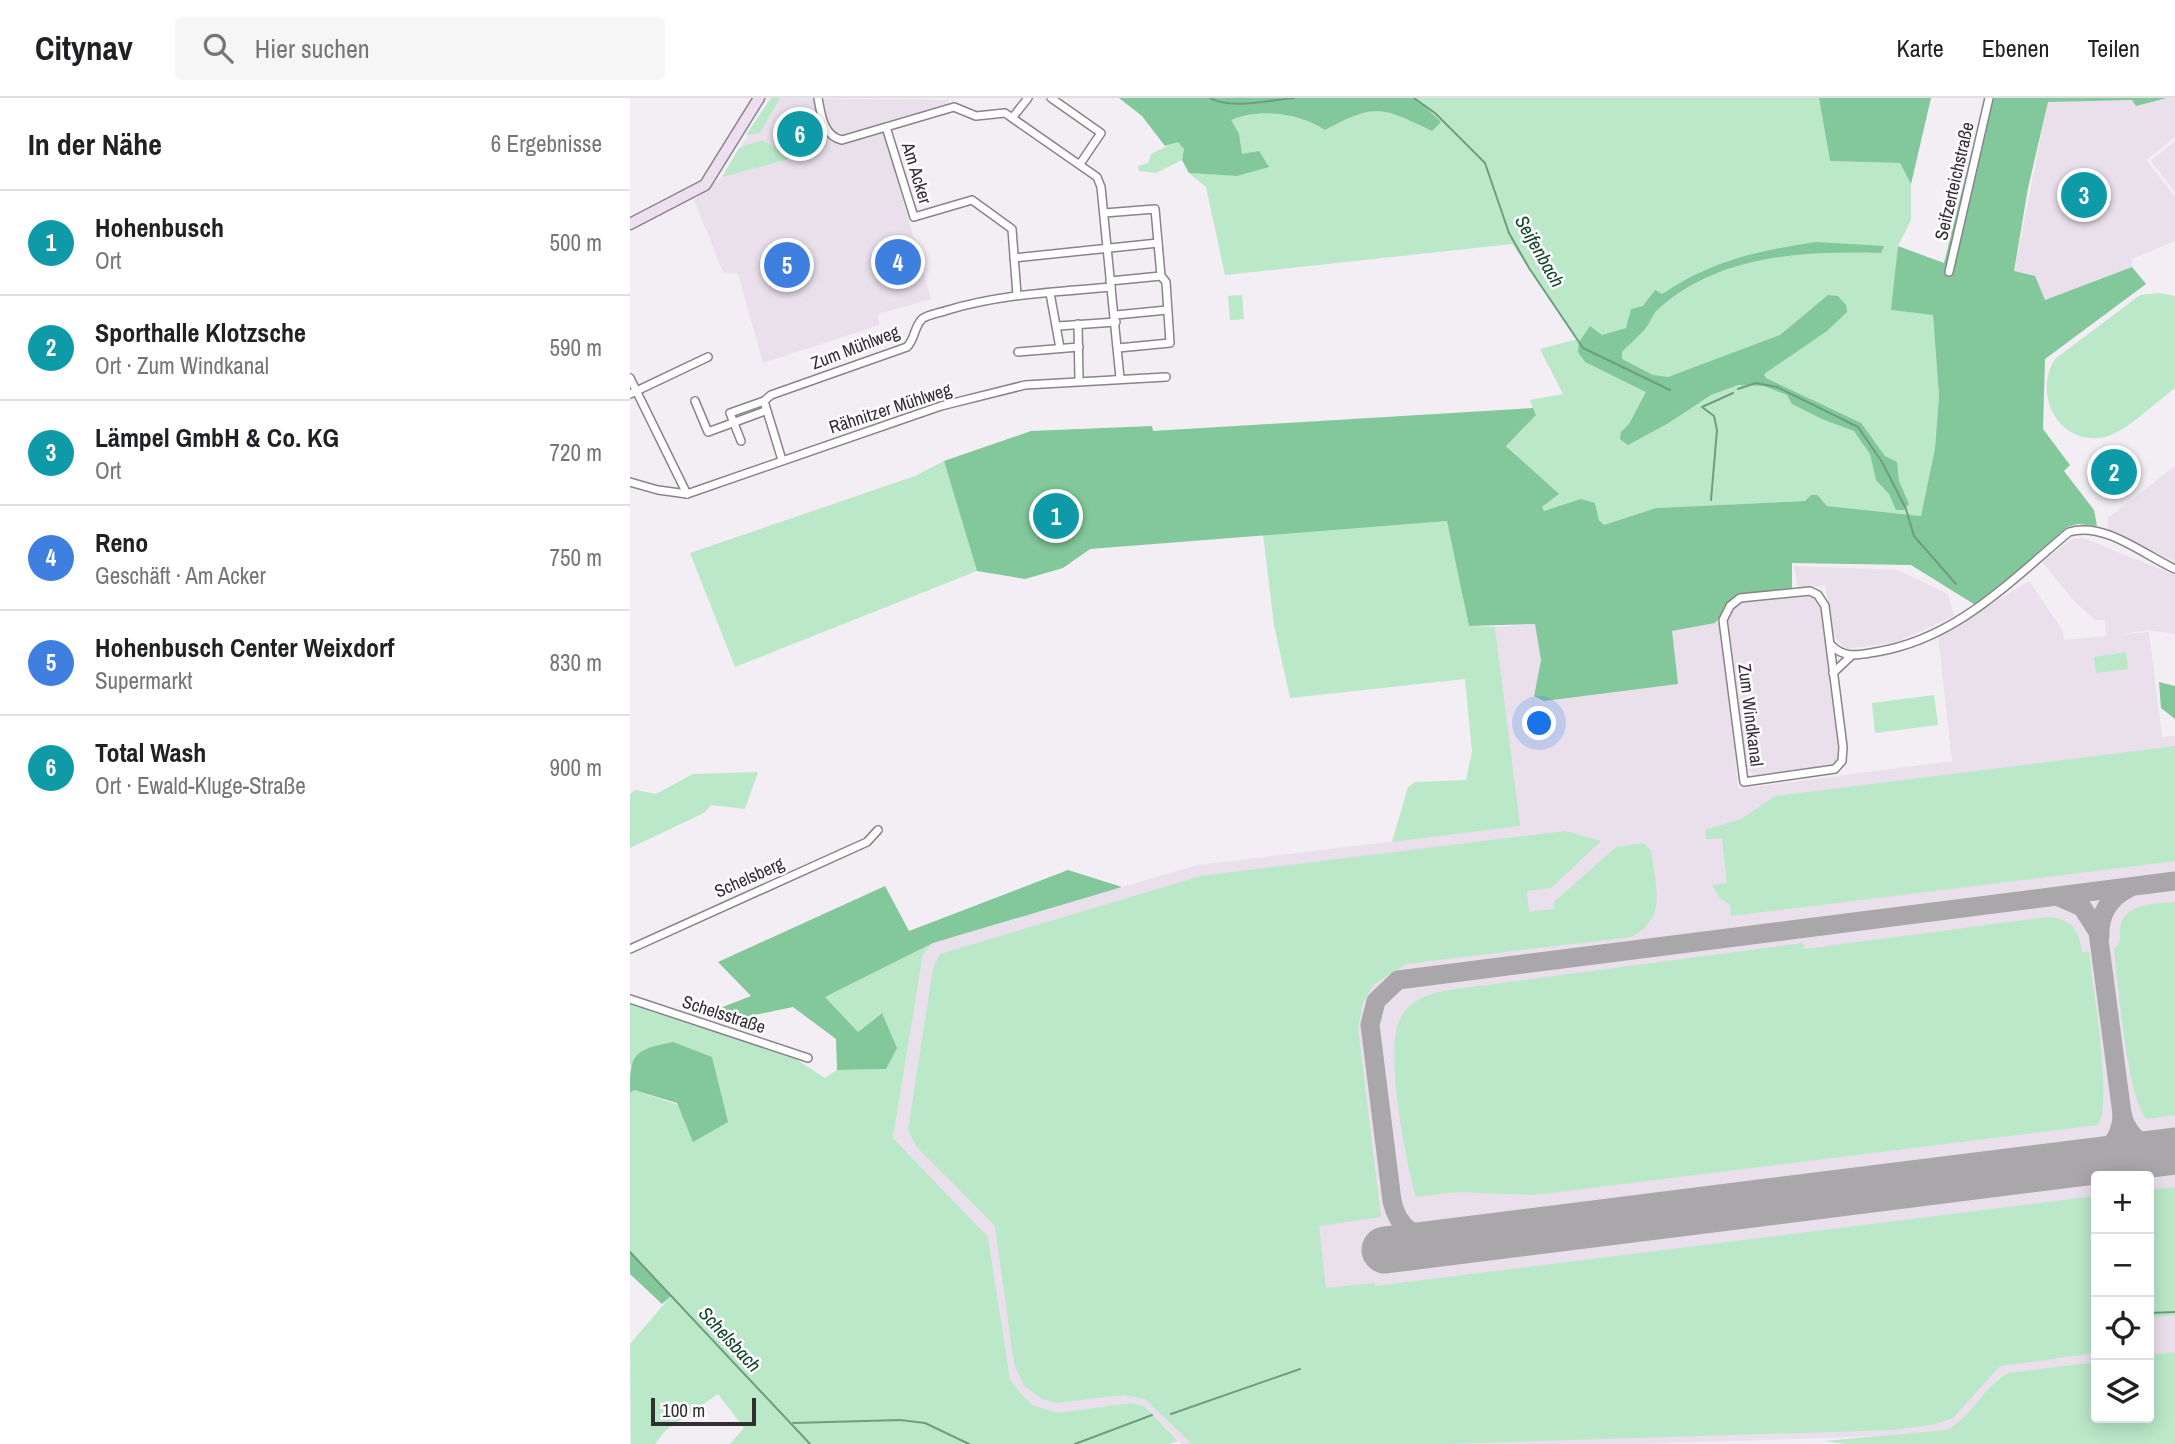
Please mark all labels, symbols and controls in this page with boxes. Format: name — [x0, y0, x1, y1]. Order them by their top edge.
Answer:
search box — [175, 17, 665, 80]
text: Citynav — [35, 26, 133, 70]
icon: search — [199, 29, 237, 67]
text: Hier suchen — [255, 31, 370, 66]
text: Karte — [1897, 32, 1944, 64]
text: Ebenen — [1982, 32, 2049, 64]
text: Teilen — [2087, 32, 2140, 64]
pin: 6 — [777, 108, 823, 160]
street label: Seifzerteichstraße — [1928, 119, 1980, 243]
text: In der Nähe — [28, 124, 162, 164]
text: 6 Ergebnisse — [491, 128, 602, 159]
street label: Am Acker — [896, 138, 938, 207]
pin: 3 — [2061, 169, 2107, 221]
text: Hohenbusch — [95, 210, 224, 245]
water label: Seifenbach — [1509, 210, 1571, 292]
text: 1 — [46, 227, 56, 258]
text: 500 m — [550, 227, 602, 258]
pin: 4 — [875, 236, 921, 288]
pin: 5 — [764, 239, 810, 291]
text: Ort — [95, 245, 121, 276]
text: Sporthalle Klotzsche — [95, 315, 306, 350]
street label: Zum Mühlweg — [807, 318, 903, 375]
text: 2 — [46, 332, 56, 363]
text: 590 m — [550, 332, 602, 363]
text: Ort · Zum Windkanal — [95, 350, 269, 381]
street label: Rähnitzer Mühlweg — [826, 376, 955, 440]
text: Lämpel GmbH & Co. KG — [95, 420, 339, 455]
text: 3 — [46, 437, 56, 468]
text: 720 m — [550, 437, 602, 468]
pin: 2 — [2091, 446, 2137, 498]
text: Ort — [95, 455, 121, 486]
pin: 1 — [1033, 490, 1079, 542]
text: Reno — [95, 525, 148, 560]
text: 4 — [46, 542, 56, 573]
text: 750 m — [550, 542, 602, 573]
text: Geschäft · Am Acker — [95, 560, 266, 591]
text: Hohenbusch Center Weixdorf — [95, 630, 394, 665]
text: 5 — [46, 647, 56, 678]
text: 830 m — [550, 647, 602, 678]
street label: Zum Windkanal — [1732, 662, 1770, 768]
text: Supermarkt — [95, 665, 192, 696]
your location — [1522, 706, 1556, 740]
text: Total Wash — [95, 735, 206, 770]
text: 6 — [46, 752, 56, 783]
text: 900 m — [550, 752, 602, 783]
text: Ort · Ewald-Kluge-Straße — [95, 770, 306, 801]
street label: Schelsberg — [710, 850, 789, 903]
street label: Schelsstraße — [679, 989, 769, 1039]
map controls — [2091, 1171, 2154, 1423]
button: + — [2091, 1171, 2154, 1234]
button: − — [2091, 1234, 2154, 1297]
button: locate — [2091, 1297, 2154, 1360]
water label: Schelsbach — [693, 1301, 767, 1377]
button: layers — [2091, 1360, 2154, 1423]
scale bar — [651, 1395, 756, 1427]
text: 100 m — [662, 1397, 705, 1423]

